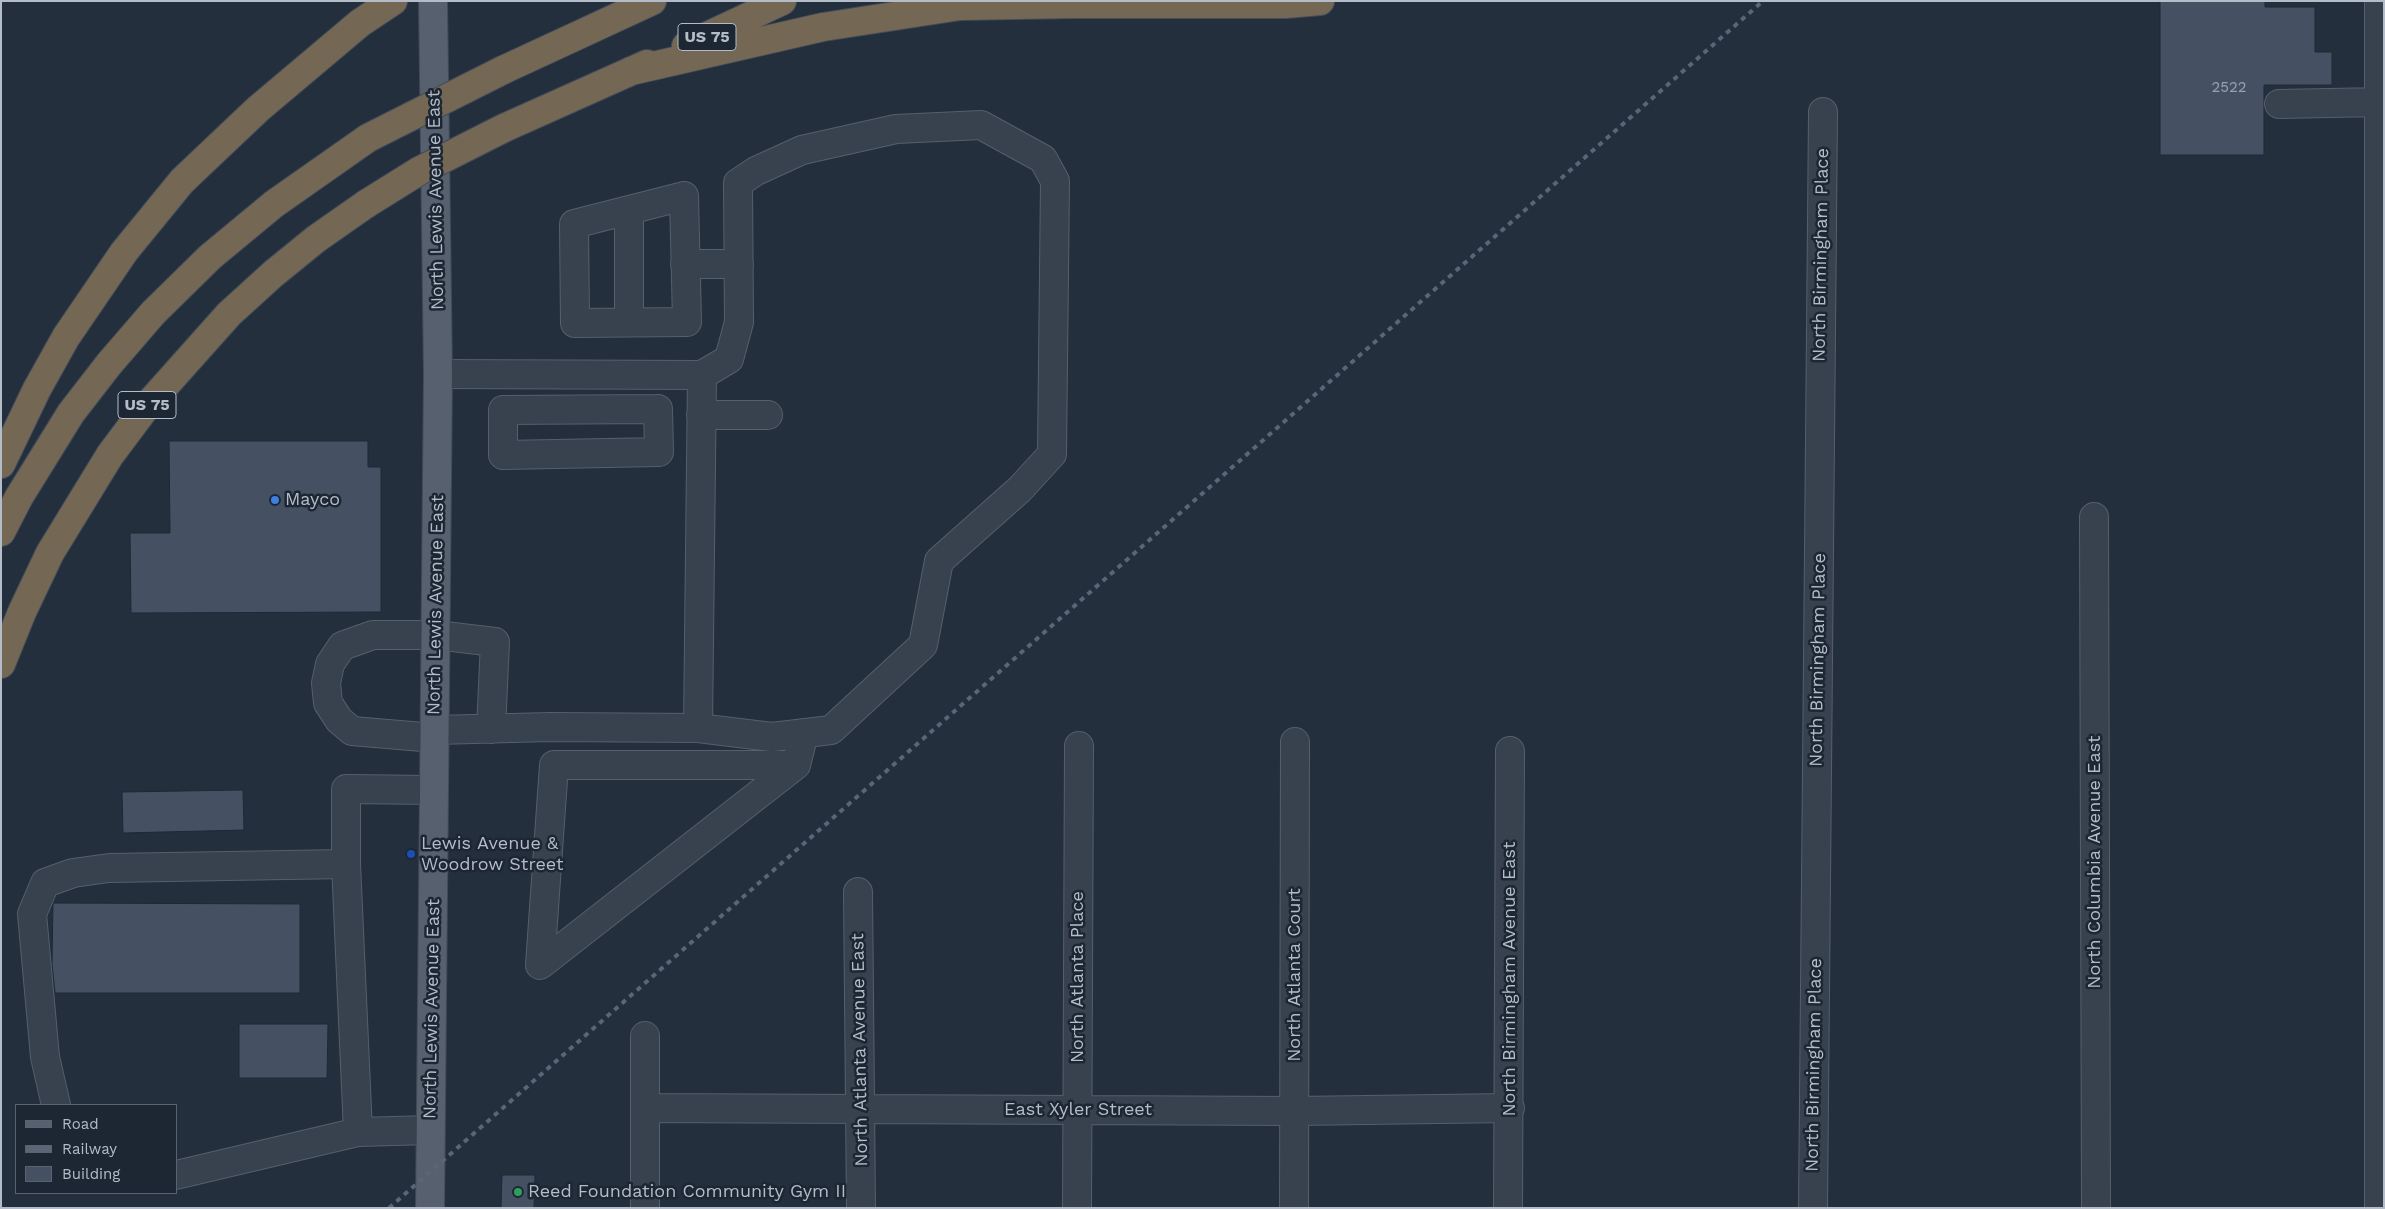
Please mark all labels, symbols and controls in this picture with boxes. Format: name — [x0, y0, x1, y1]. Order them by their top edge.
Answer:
road number: US 75 — [678, 24, 736, 51]
house number: 2522 — [2212, 79, 2246, 97]
street label: North Lewis Avenue East — [423, 90, 449, 310]
street label: North Birmingham Place — [1808, 148, 1834, 362]
road number: US 75 — [118, 392, 176, 418]
place label: Mayco — [285, 489, 340, 511]
marker: Mayco — [269, 494, 281, 506]
street label: North Lewis Avenue East — [423, 495, 449, 715]
street label: North Birmingham Place — [1805, 553, 1831, 767]
street label: North Columbia Avenue East — [2084, 735, 2106, 989]
place label: Lewis Avenue & Woodrow Street — [421, 833, 564, 876]
street label: North Birmingham Avenue East — [1499, 841, 1521, 1117]
marker: Lewis Avenue & Woodrow Street — [405, 848, 417, 860]
street label: North Atlanta Court — [1284, 888, 1306, 1062]
street label: North Atlanta Place — [1067, 891, 1089, 1063]
street label: North Lewis Avenue East — [419, 899, 445, 1119]
street label: North Atlanta Avenue East — [847, 933, 873, 1167]
street label: North Birmingham Place — [1801, 958, 1827, 1172]
street label: East Xyler Street — [1004, 1099, 1152, 1121]
legend — [15, 1104, 178, 1194]
text: Road — [62, 1115, 99, 1133]
text: Railway — [62, 1140, 117, 1158]
text: Building — [62, 1165, 120, 1183]
place label: Reed Foundation Community Gym II — [528, 1181, 846, 1203]
marker: Reed Foundation Community Gym II — [512, 1186, 524, 1198]

